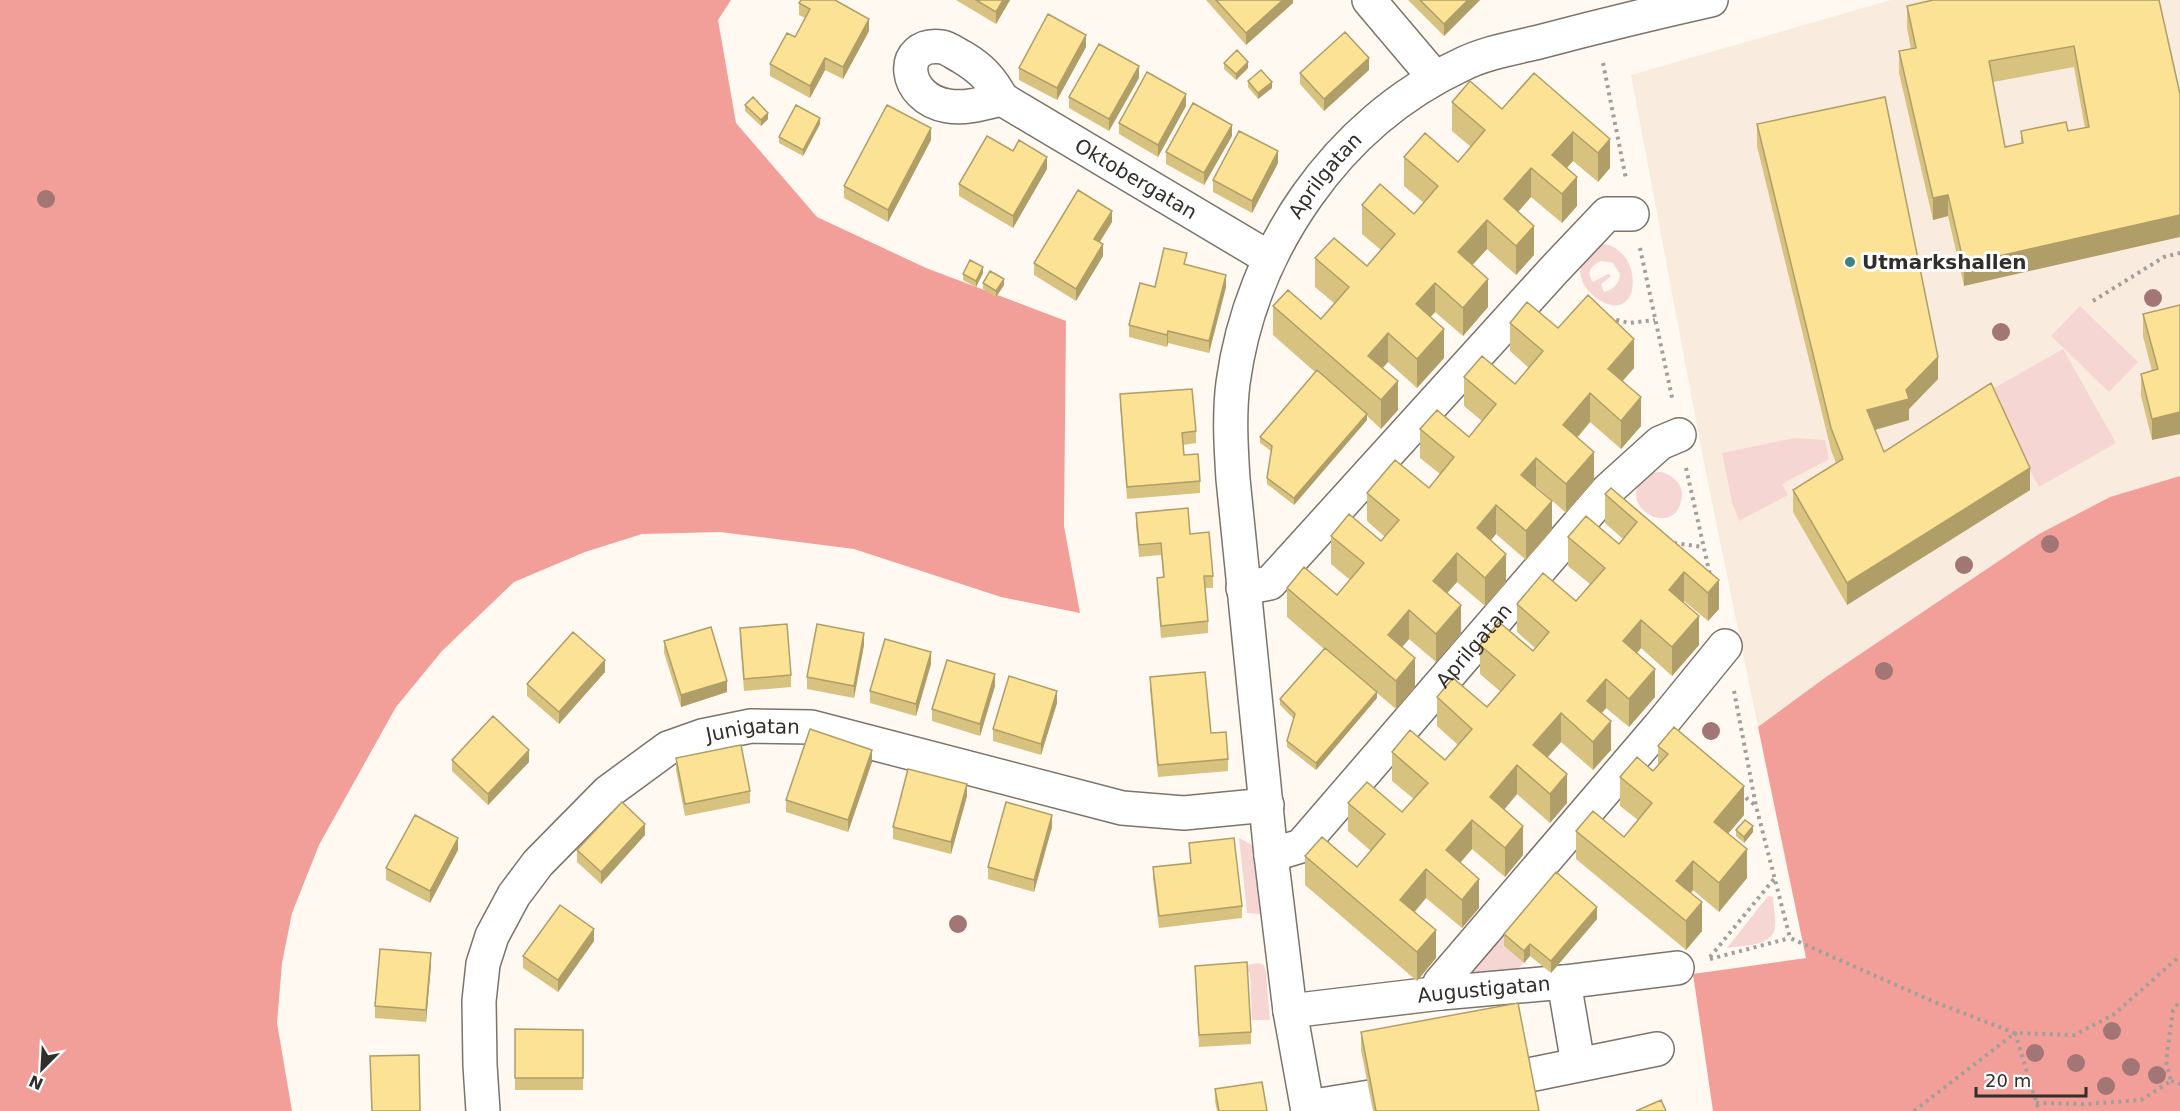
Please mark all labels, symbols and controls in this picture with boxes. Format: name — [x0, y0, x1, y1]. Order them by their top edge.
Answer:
street label: Aprilgatan — [1283, 128, 1367, 223]
street label: Oktobergatan — [1070, 133, 1201, 224]
place label: Utmarkshallen — [1862, 250, 2026, 274]
marker: Utmarkshallen — [1843, 255, 1857, 269]
street label: Aprilgatan — [1431, 599, 1517, 693]
street label: Junigatan — [702, 713, 800, 747]
street label: Augustigatan — [1416, 971, 1551, 1008]
north arrow — [12, 1039, 72, 1099]
scale bar — [1976, 1060, 2086, 1098]
text: 20 m — [1985, 1070, 2031, 1091]
text: N — [26, 1071, 46, 1094]

